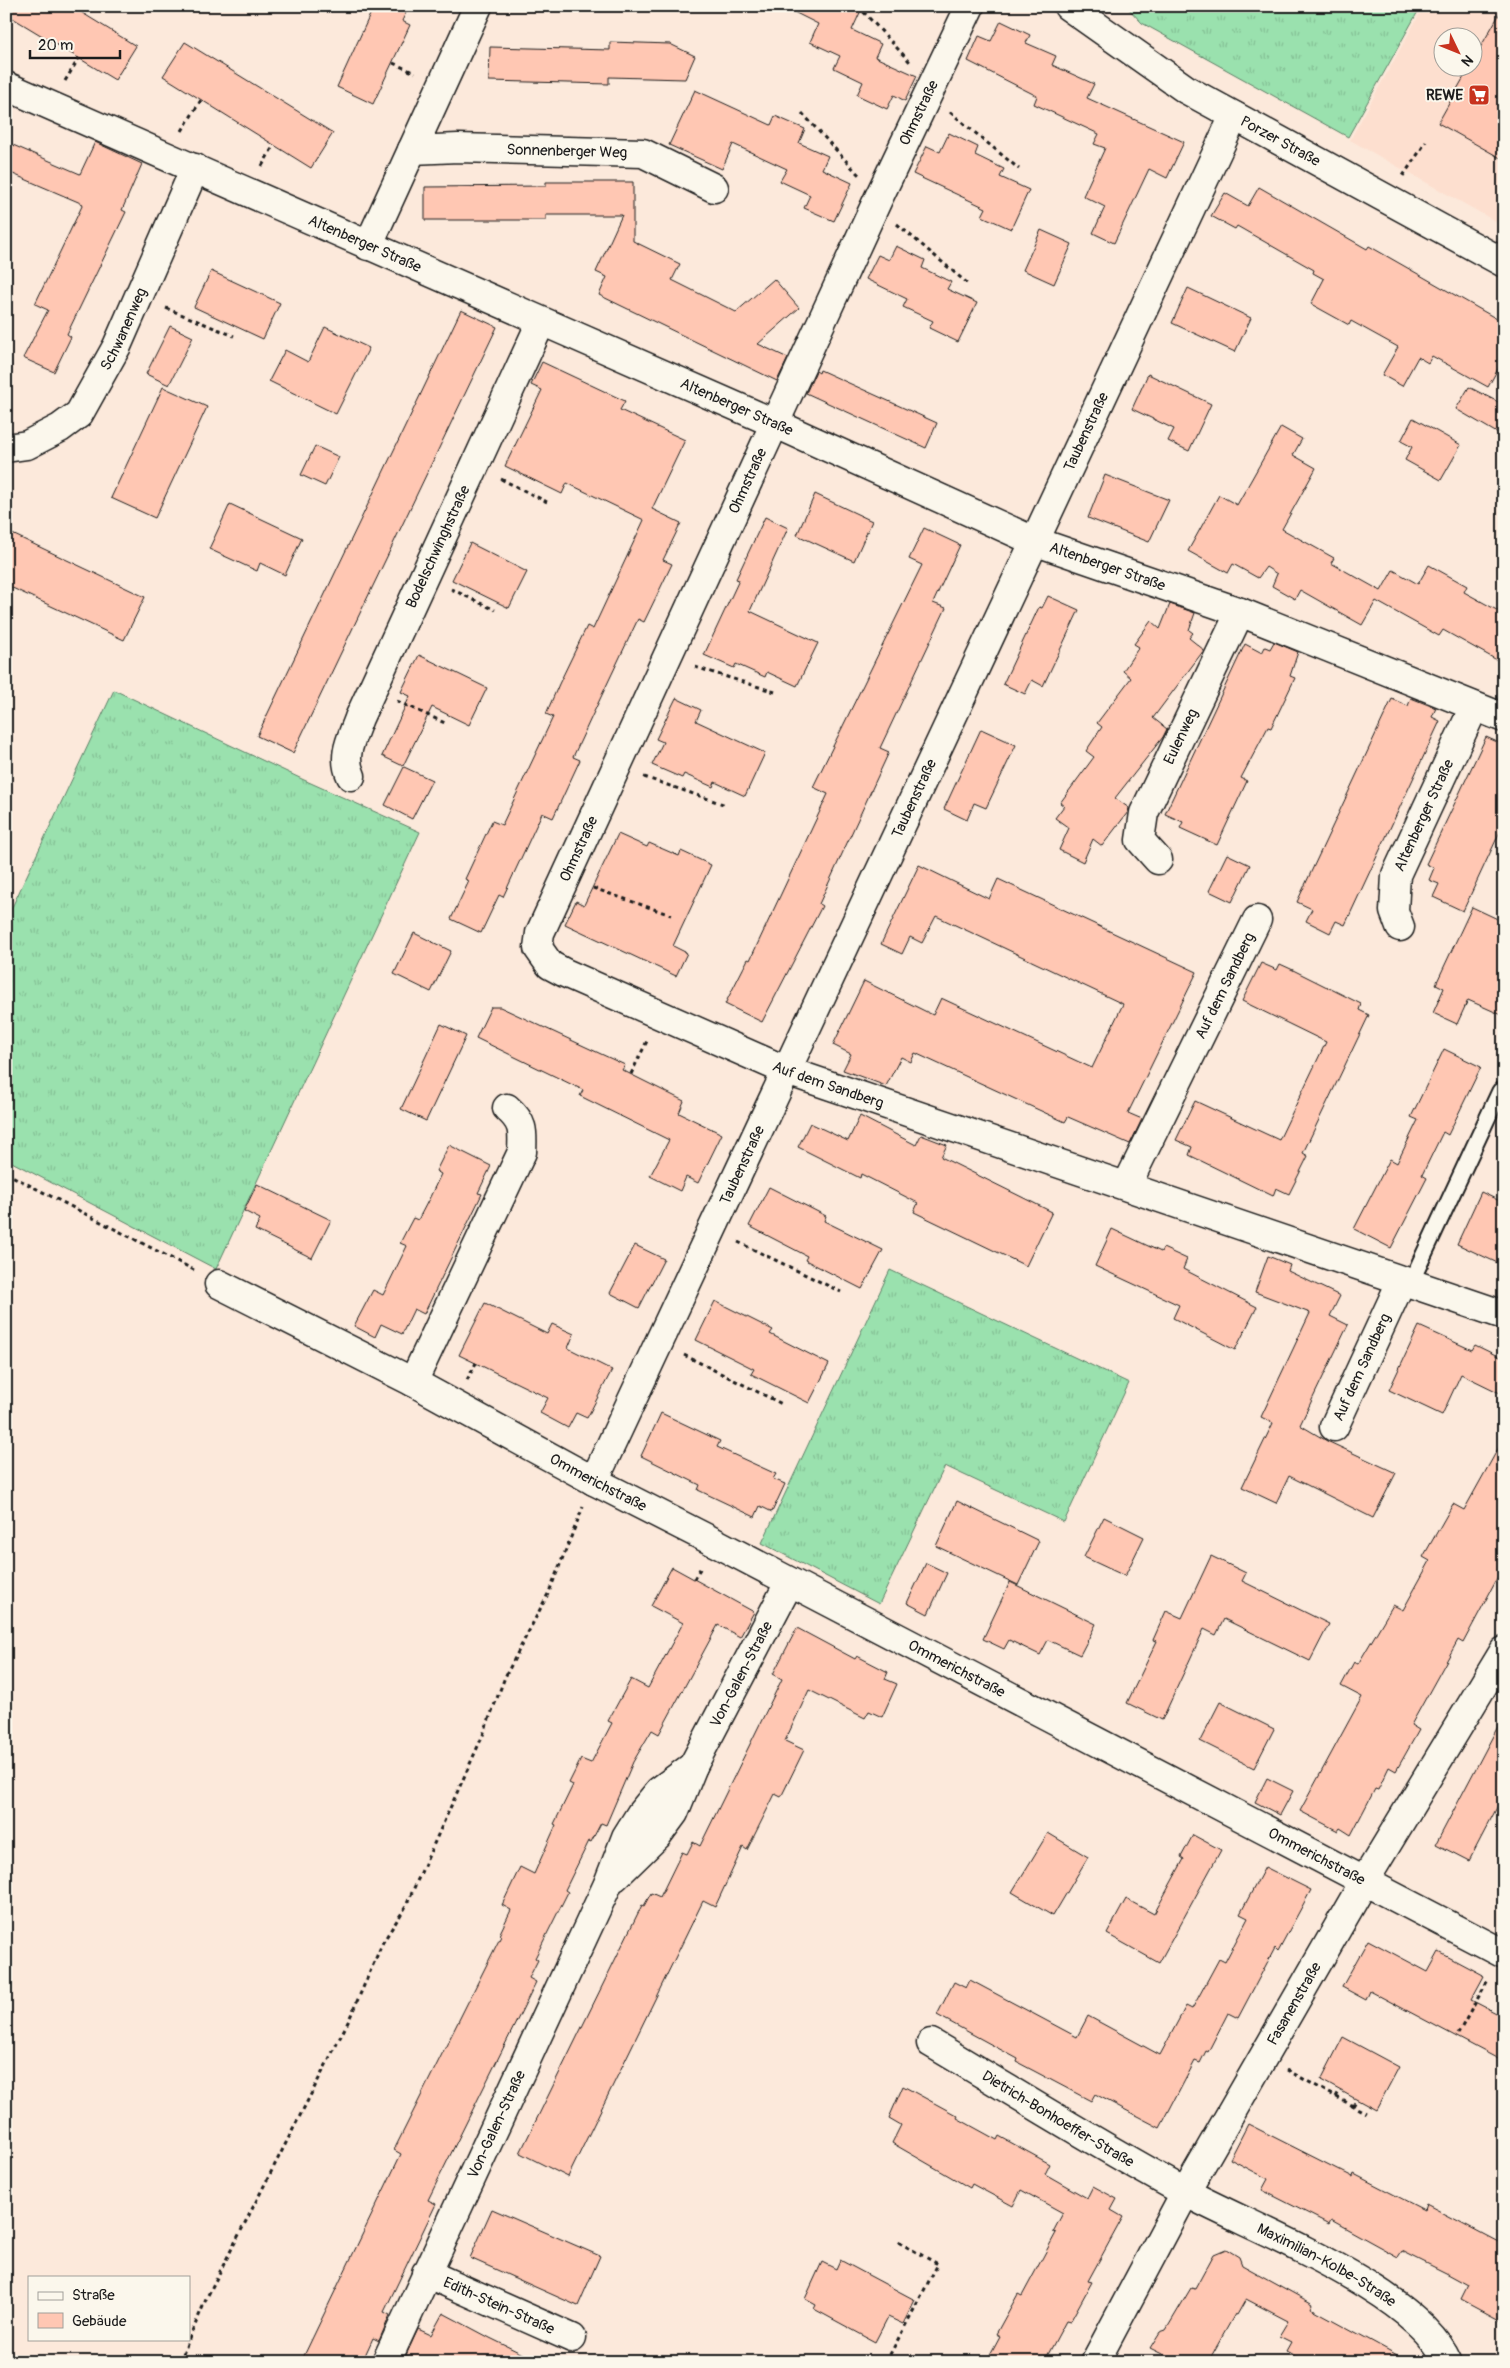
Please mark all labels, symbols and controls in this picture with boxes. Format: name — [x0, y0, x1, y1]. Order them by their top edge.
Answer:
scale bar — [30, 28, 120, 60]
north arrow — [1432, 28, 1482, 78]
text: 20 m — [38, 36, 73, 55]
text: N — [1458, 51, 1477, 70]
street label: Ohmstraße — [895, 77, 943, 149]
supermarket icon: REWE — [1467, 83, 1491, 107]
place label: REWE — [1426, 86, 1463, 105]
street label: Porzer Straße — [1237, 111, 1324, 171]
street label: Sonnenberger Weg — [506, 140, 628, 162]
street label: Altenberger Straße — [306, 210, 425, 277]
street label: Schwanenweg — [96, 285, 151, 374]
street label: Altenberger Straße — [677, 374, 797, 440]
street label: Taubenstraße — [1059, 389, 1113, 474]
street label: Ohmstraße — [725, 445, 772, 517]
street label: Bodelschwinghstraße — [401, 482, 474, 611]
street label: Altenberger Straße — [1047, 538, 1169, 595]
street label: Eulenweg — [1159, 705, 1202, 767]
street label: Taubenstraße — [887, 755, 941, 841]
street label: Altenberger Straße — [1390, 756, 1458, 874]
street label: Ohmstraße — [556, 813, 603, 885]
street label: Auf dem Sandberg — [1191, 929, 1259, 1042]
street label: Auf dem Sandberg — [770, 1056, 886, 1113]
street label: Taubenstraße — [716, 1122, 769, 1208]
street label: Auf dem Sandberg — [1329, 1310, 1395, 1424]
street label: Ommerichstraße — [546, 1449, 650, 1516]
street label: Von-Galen-Straße — [706, 1617, 777, 1730]
street label: Ommerichstraße — [905, 1635, 1009, 1702]
street label: Ommerichstraße — [1265, 1823, 1369, 1890]
street label: Fasanenstraße — [1263, 1958, 1326, 2049]
street label: Dietrich-Bonhoeffer-Straße — [979, 2066, 1138, 2172]
street label: Von-Galen-Straße — [463, 2067, 530, 2181]
street label: Maximilian-Kolbe-Straße — [1254, 2219, 1401, 2311]
street label: Edith-Stein-Straße — [441, 2273, 558, 2339]
legend — [28, 2276, 190, 2340]
text: Straße — [72, 2286, 115, 2305]
text: Gebäude — [72, 2312, 127, 2331]

